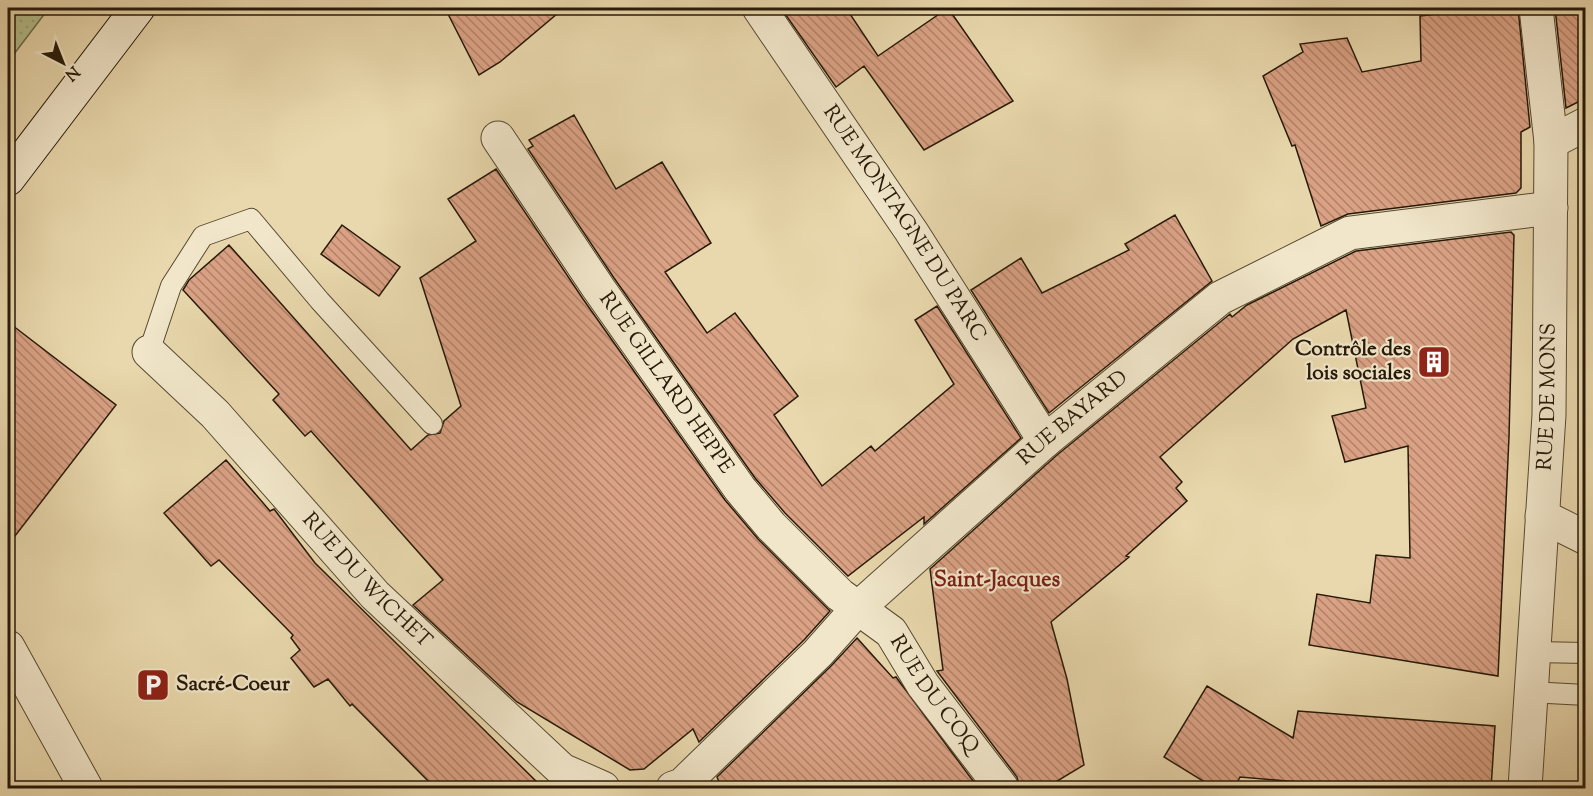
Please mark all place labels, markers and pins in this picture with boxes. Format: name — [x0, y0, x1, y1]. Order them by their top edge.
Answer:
place label: Contrôle des lois sociales — [1295, 335, 1411, 389]
building icon: Contrôle des lois sociales — [1416, 344, 1452, 380]
parking icon: Sacré-Coeur — [135, 667, 171, 703]
place label: Sacré-Coeur — [176, 670, 290, 700]

